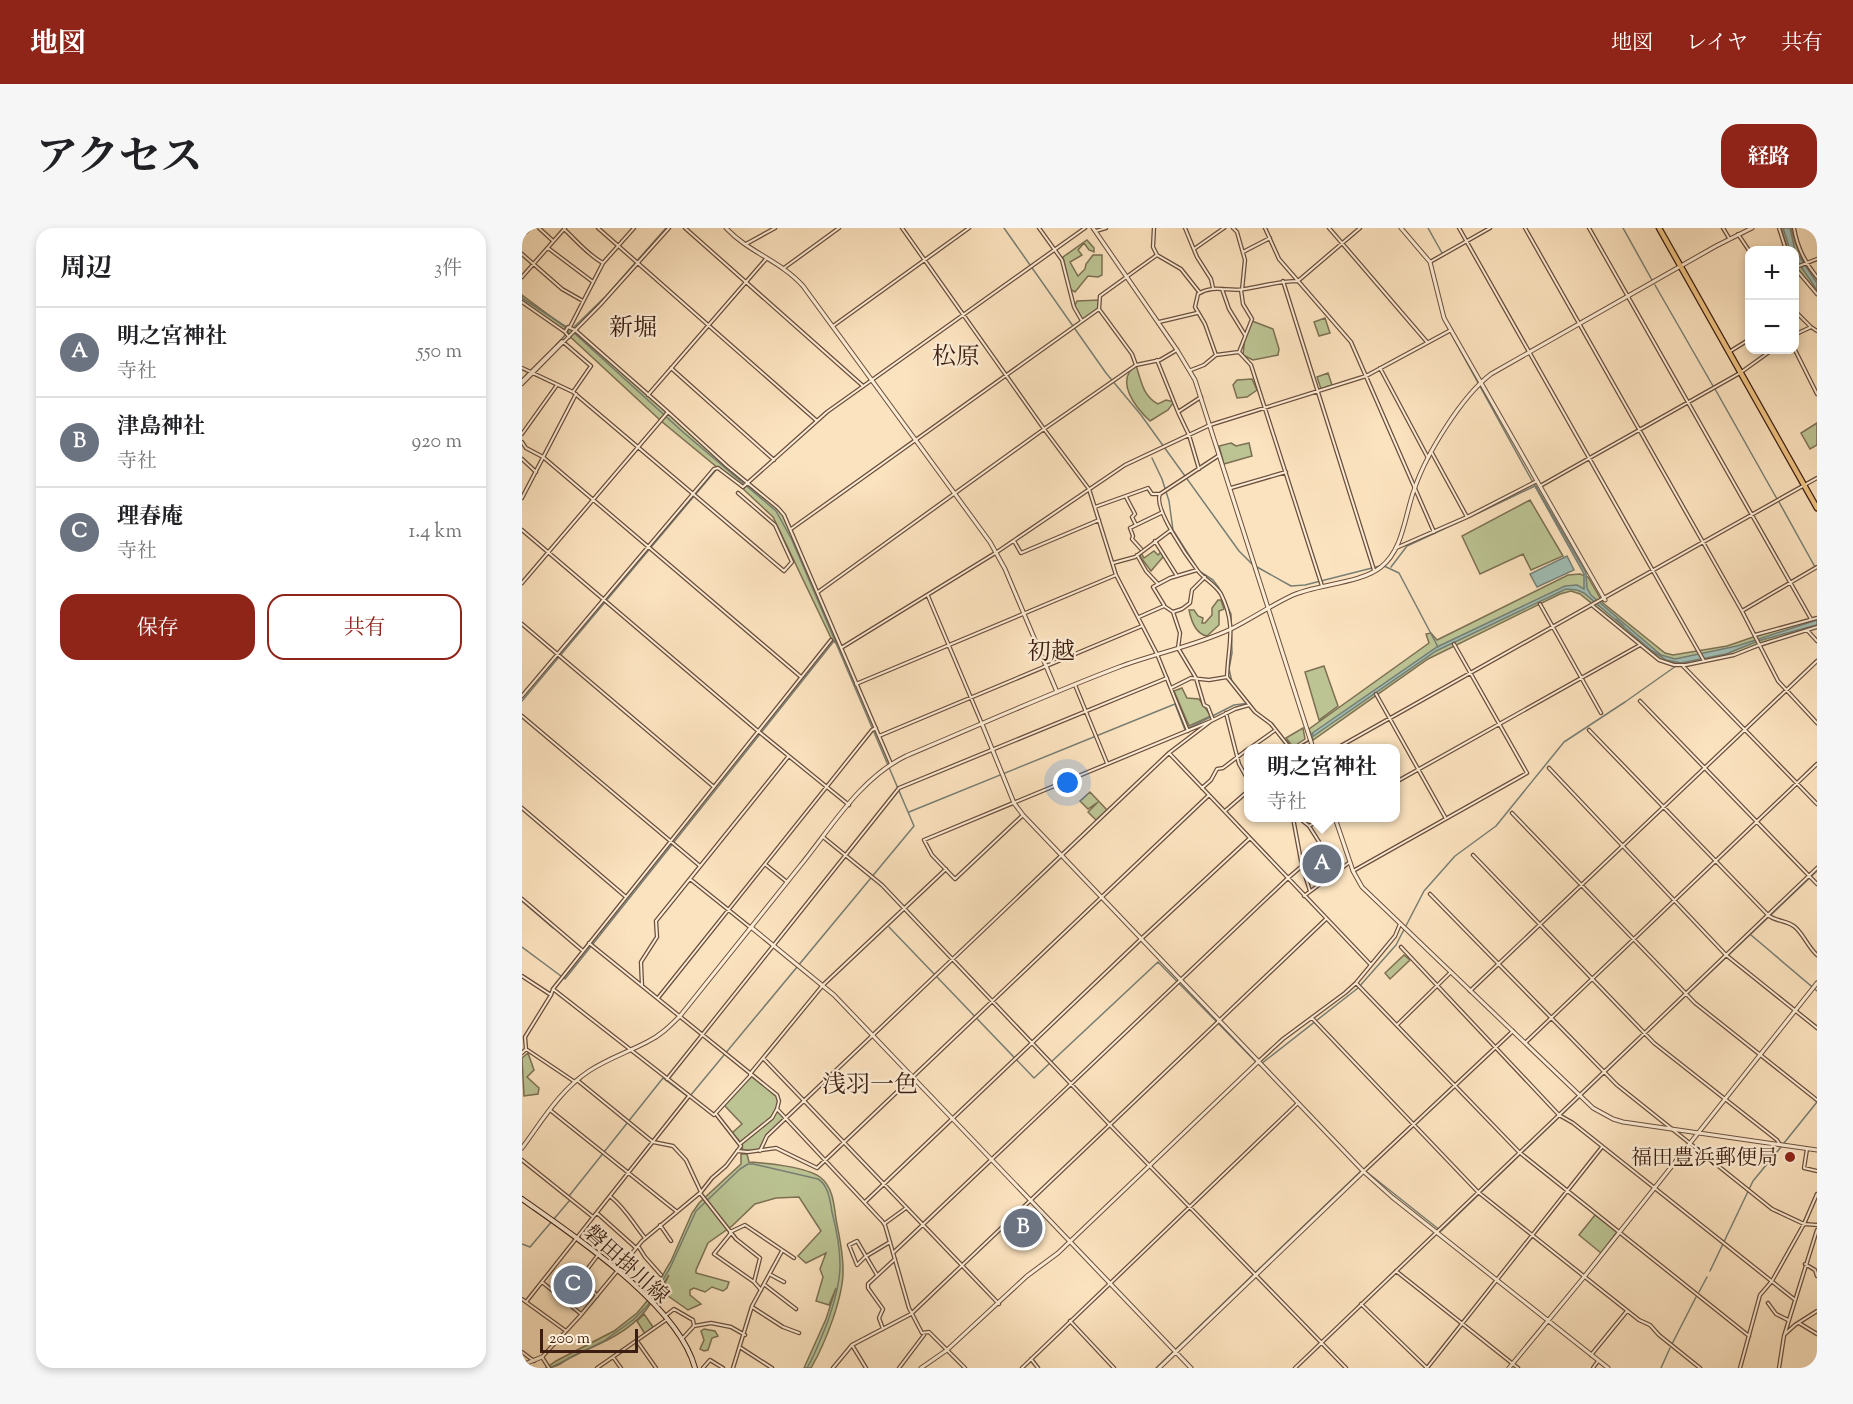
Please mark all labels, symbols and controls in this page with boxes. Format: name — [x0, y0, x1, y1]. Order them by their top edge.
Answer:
text: 地図 — [30, 25, 86, 65]
text: 地図 — [1611, 29, 1653, 59]
text: レイヤ — [1686, 29, 1748, 59]
text: 共有 — [1781, 29, 1823, 59]
button: 経路 — [1721, 124, 1817, 188]
text: アクセス — [36, 130, 203, 190]
map controls — [1745, 246, 1799, 354]
button: + — [1745, 246, 1799, 300]
text: 周辺 — [60, 251, 112, 288]
text: 3件 — [434, 255, 462, 284]
button: − — [1745, 300, 1799, 354]
district label: 新堀 — [609, 312, 657, 346]
text: 明之宮神社 — [117, 322, 227, 354]
text: A — [71, 338, 88, 367]
text: 550 m — [417, 338, 462, 367]
district label: 松原 — [932, 341, 980, 375]
text: 寺社 — [117, 358, 157, 387]
text: 津島神社 — [117, 412, 205, 444]
text: B — [73, 428, 86, 457]
text: 920 m — [412, 428, 462, 457]
text: 寺社 — [117, 448, 157, 477]
text: 理春庵 — [117, 502, 183, 534]
text: C — [71, 518, 88, 547]
text: 1.4 km — [408, 518, 462, 547]
text: 寺社 — [117, 538, 157, 567]
button: 保存 — [60, 594, 255, 660]
button: 共有 — [267, 594, 462, 660]
district label: 初越 — [1027, 636, 1075, 670]
popup — [1244, 744, 1400, 822]
text: 明之宮神社 — [1267, 753, 1377, 785]
your location — [1053, 768, 1082, 797]
text: 寺社 — [1267, 789, 1307, 818]
pin: A — [1302, 842, 1342, 886]
district label: 浅羽一色 — [822, 1069, 918, 1103]
place label: 福田豊浜郵便局 — [1631, 1144, 1778, 1174]
marker: 福田豊浜郵便局 — [1783, 1150, 1797, 1164]
pin: B — [1004, 1206, 1042, 1250]
street label: 磐田掛川線 — [577, 1219, 675, 1312]
pin: C — [554, 1262, 592, 1308]
scale bar — [540, 1326, 638, 1354]
text: 200 m — [549, 1328, 590, 1351]

